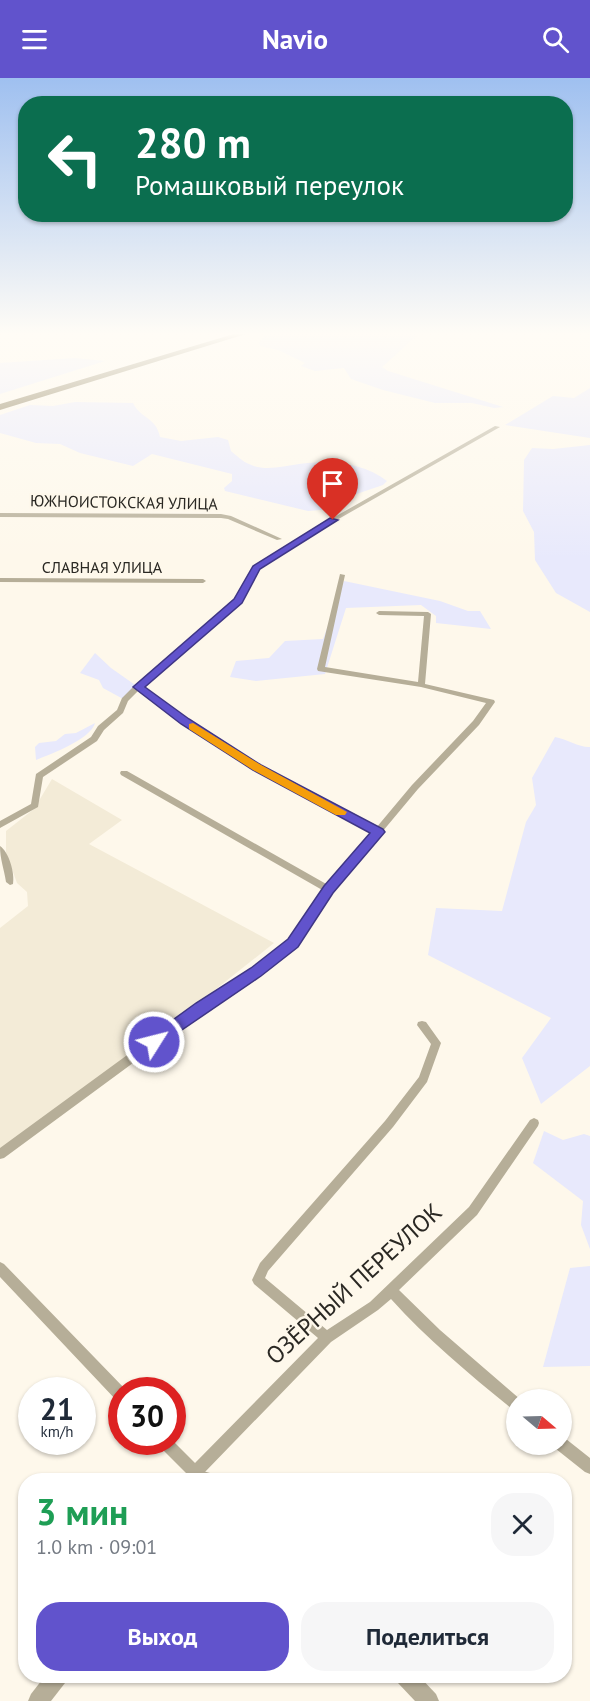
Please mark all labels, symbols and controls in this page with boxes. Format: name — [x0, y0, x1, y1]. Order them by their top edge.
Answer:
text: Navio — [262, 22, 328, 56]
icon: menu — [18, 23, 51, 56]
icon: search — [539, 23, 572, 56]
text: 280 m — [135, 115, 251, 170]
icon: left — [36, 120, 114, 198]
text: Ромашковый переулок — [135, 168, 404, 202]
pin — [307, 458, 358, 520]
icon: arrive — [316, 467, 349, 500]
street label: ЮЖНОИСТОКСКАЯ УЛИЦА — [30, 490, 219, 514]
street label: СЛАВНАЯ УЛИЦА — [42, 557, 163, 577]
position arrow — [122, 1010, 186, 1074]
street label: ОЗЁРНЫЙ ПЕРЕУЛОК — [259, 1196, 448, 1371]
speed limit sign: 30 — [108, 1377, 186, 1455]
text: 21 — [40, 1389, 74, 1428]
north arrow — [506, 1389, 572, 1455]
map controls — [506, 1389, 572, 1455]
text: km/h — [41, 1422, 73, 1441]
text: 3 мин — [36, 1488, 128, 1535]
button: close — [491, 1493, 554, 1556]
text: 1.0 km · 09:01 — [36, 1534, 157, 1560]
button: Выход — [36, 1602, 289, 1671]
button: Поделиться — [301, 1602, 554, 1671]

